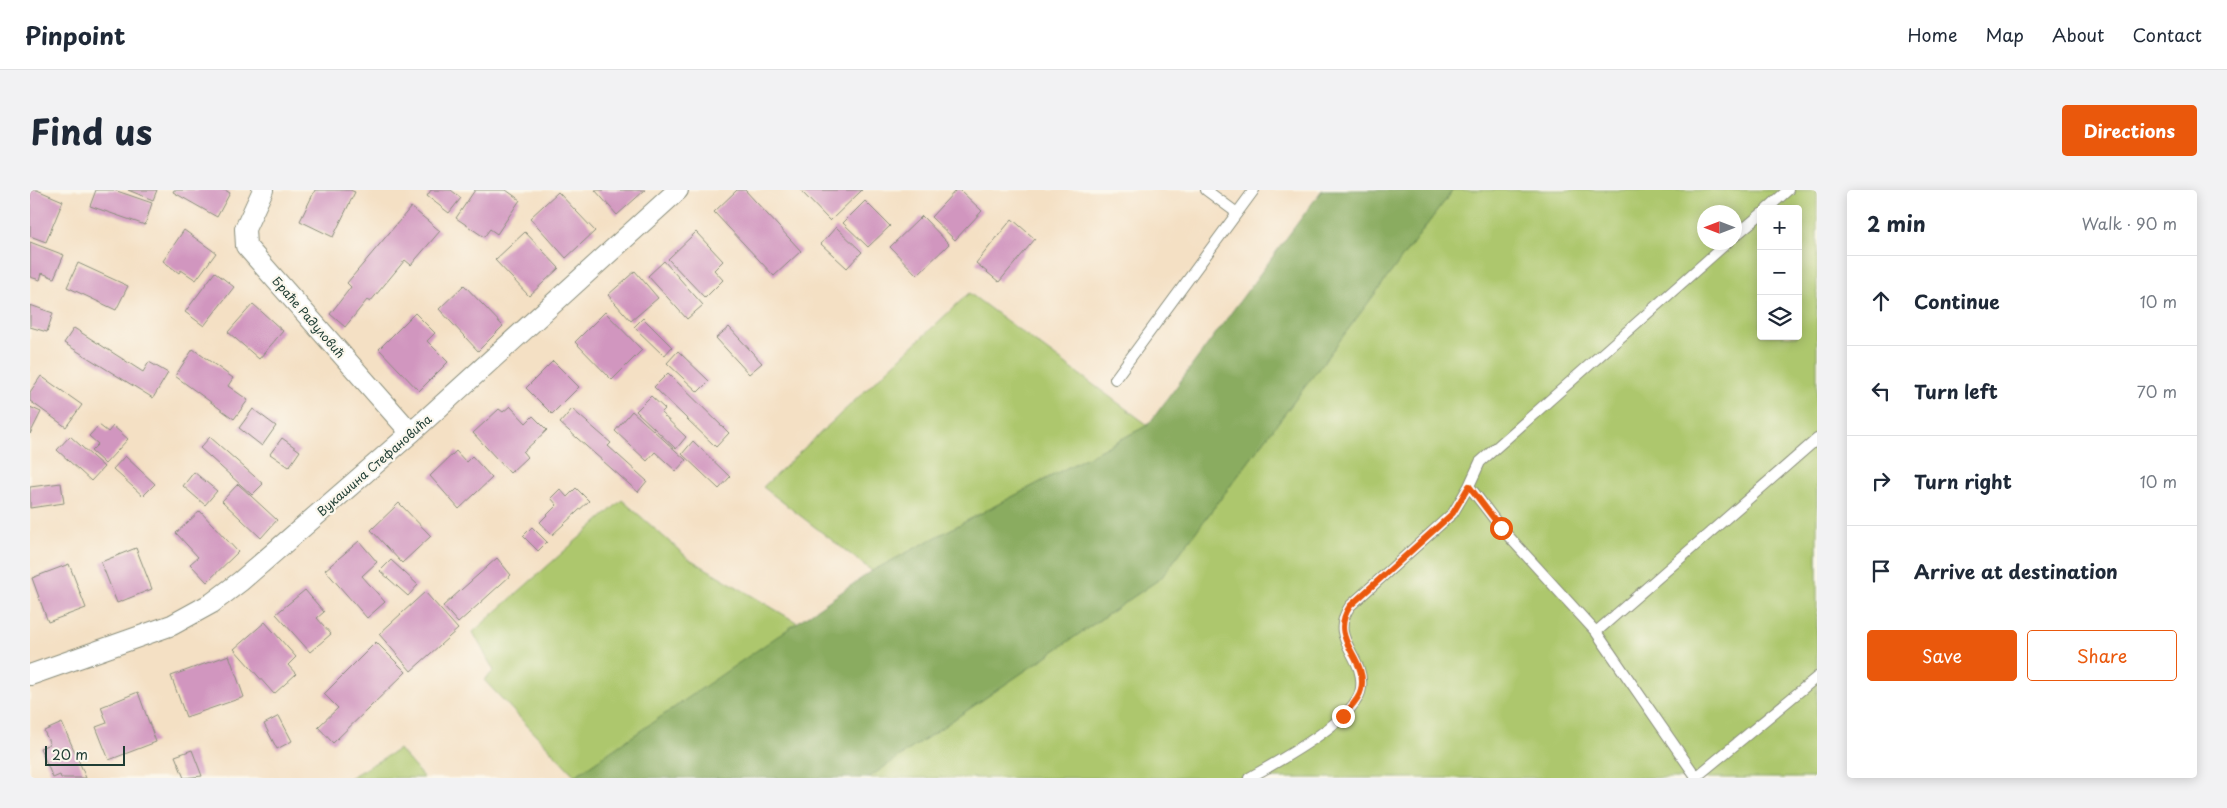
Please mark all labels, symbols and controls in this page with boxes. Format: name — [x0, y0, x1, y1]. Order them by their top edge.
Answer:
text: Pinpoint — [25, 17, 126, 53]
text: Home — [1907, 21, 1957, 48]
text: Map — [1985, 21, 2024, 48]
text: About — [2052, 21, 2104, 48]
text: Contact — [2132, 21, 2202, 48]
text: Find us — [30, 104, 152, 157]
button: Directions — [2062, 105, 2197, 156]
north arrow — [1697, 205, 1742, 250]
map controls — [1757, 205, 1802, 340]
button: + — [1757, 205, 1802, 250]
text: 2 min — [1867, 207, 1926, 239]
text: Walk · 90 m — [2082, 211, 2177, 235]
button: − — [1757, 250, 1802, 295]
street label: Браће Радуловић — [269, 272, 349, 362]
icon: ahead — [1867, 287, 1895, 315]
text: Continue — [1914, 287, 2000, 315]
text: 10 m — [2140, 289, 2177, 313]
button: layers — [1757, 295, 1802, 340]
icon: left — [1867, 377, 1895, 405]
text: Turn left — [1914, 377, 1998, 405]
text: 70 m — [2137, 379, 2177, 403]
street label: Вукашина Стефановића — [313, 410, 436, 520]
icon: right — [1867, 467, 1895, 495]
text: Turn right — [1914, 467, 2012, 495]
text: 10 m — [2140, 469, 2177, 493]
route start — [1490, 517, 1513, 540]
icon: arrive — [1867, 557, 1895, 585]
text: Arrive at destination — [1914, 557, 2118, 585]
button: Save — [1867, 630, 2017, 681]
button: Share — [2027, 630, 2177, 681]
route end — [1332, 705, 1355, 728]
scale bar — [45, 743, 125, 766]
text: 20 m — [52, 744, 88, 765]

